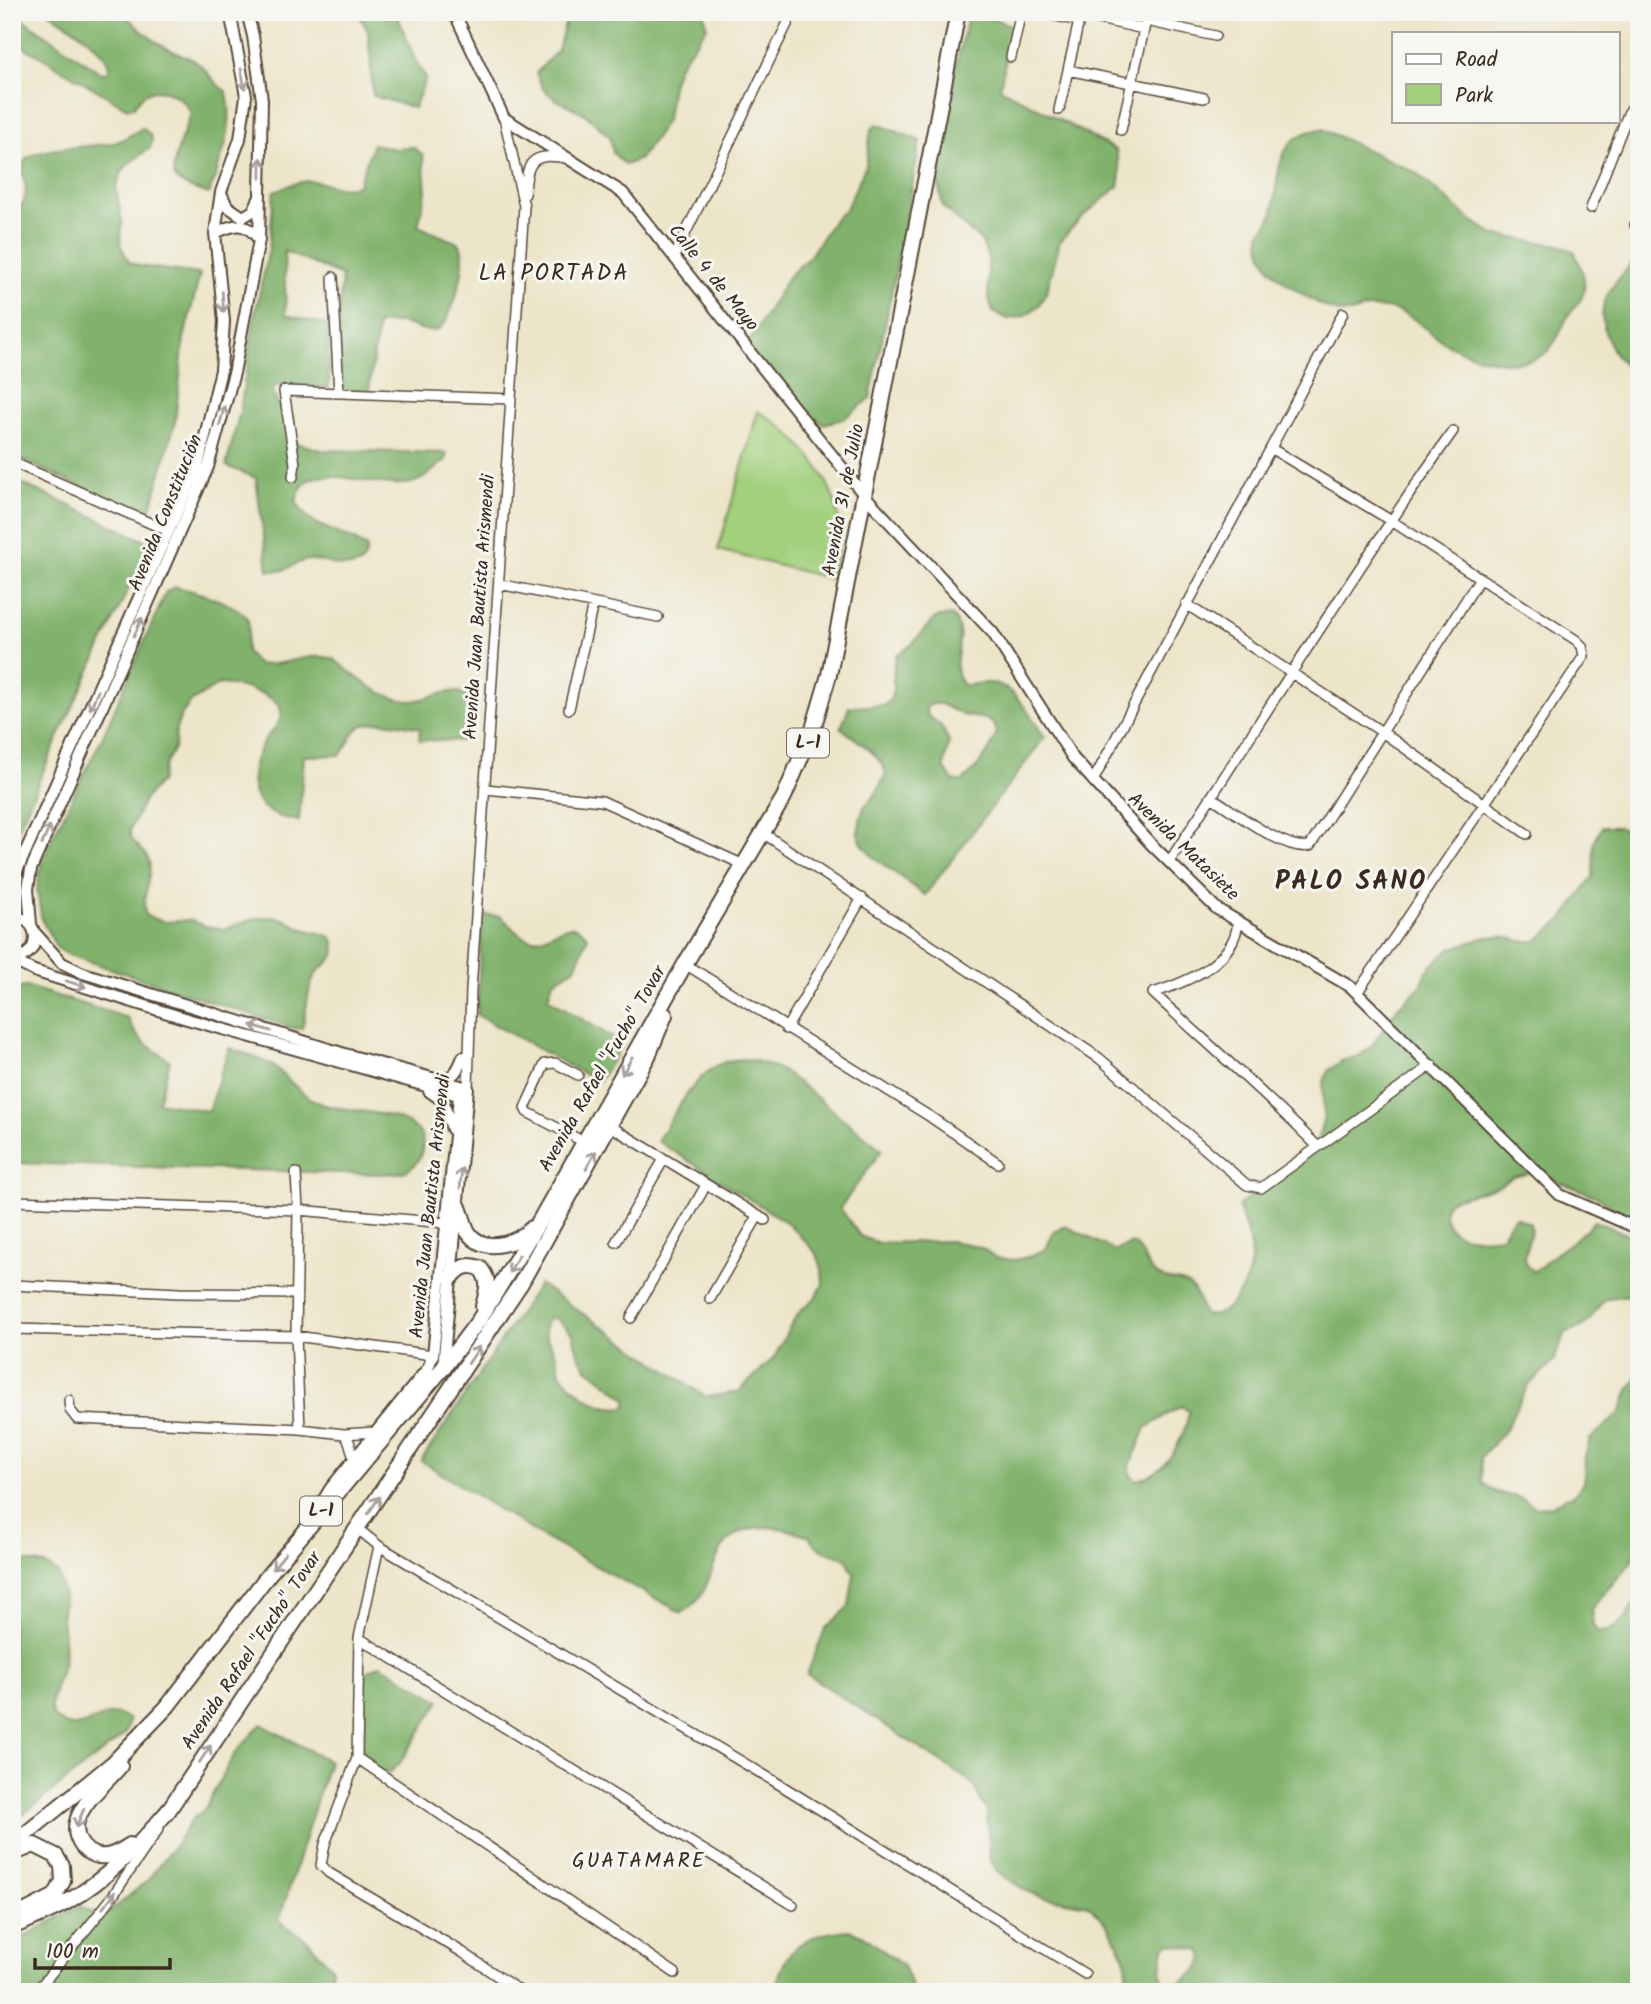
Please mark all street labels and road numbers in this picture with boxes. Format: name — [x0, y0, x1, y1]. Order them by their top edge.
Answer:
street label: Calle 4 de Mayo — [660, 218, 766, 338]
street label: Avenida 31 de Julio — [815, 421, 873, 579]
street label: Avenida Constitución — [121, 430, 211, 596]
street label: Avenida Juan Bautista Arismendi — [456, 472, 504, 741]
road number: L-1 — [787, 728, 829, 758]
street label: Avenida Matasiete — [1120, 785, 1246, 909]
street label: Avenida Rafael "Fucho" Tovar — [531, 959, 675, 1178]
street label: Avenida Juan Bautista Arismendi — [402, 1071, 460, 1340]
road number: L-1 — [300, 1496, 342, 1526]
street label: Avenida Rafael "Fucho" Tovar — [174, 1544, 331, 1756]

